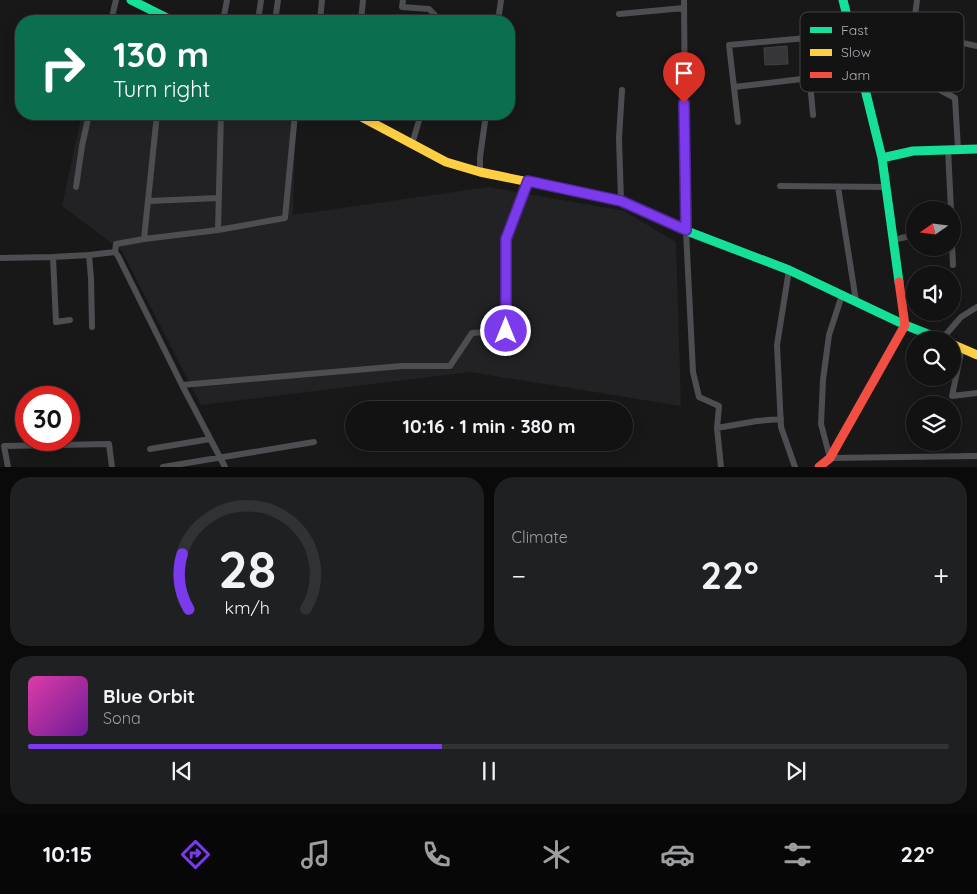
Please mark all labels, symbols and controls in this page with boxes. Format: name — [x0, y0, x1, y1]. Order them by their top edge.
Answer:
legend — [800, 12, 964, 92]
text: Fast — [841, 21, 869, 39]
text: 130 m — [113, 32, 209, 76]
icon: right — [30, 35, 95, 100]
text: Slow — [841, 43, 871, 61]
pin — [663, 52, 705, 103]
icon: arrive — [670, 59, 698, 87]
text: Jam — [841, 66, 870, 84]
text: Turn right — [113, 75, 210, 103]
north arrow — [906, 201, 961, 256]
map controls — [906, 201, 961, 451]
button: sound — [906, 266, 961, 321]
position arrow — [479, 304, 531, 356]
button: search — [906, 331, 961, 386]
speed limit sign: 30 — [15, 386, 80, 451]
button: layers — [906, 396, 961, 451]
text: 10:16 · 1 min · 380 m — [402, 414, 576, 438]
text: Climate — [512, 527, 568, 547]
text: 28 — [218, 536, 276, 601]
text: 22° — [701, 551, 759, 599]
text: − — [512, 558, 526, 593]
text: + — [933, 558, 949, 593]
text: km/h — [224, 596, 269, 618]
text: Blue Orbit — [103, 684, 195, 708]
text: Sona — [103, 708, 141, 728]
icon: previous — [168, 757, 196, 785]
icon: pause — [475, 757, 503, 785]
icon: next — [782, 757, 810, 785]
icon: directions — [178, 837, 213, 872]
icon: music — [298, 837, 333, 872]
icon: phone — [419, 837, 454, 872]
icon: climate — [539, 837, 574, 872]
icon: car — [660, 837, 695, 872]
icon: filters — [780, 837, 815, 872]
text: 10:15 — [43, 840, 92, 868]
text: 22° — [901, 840, 934, 868]

